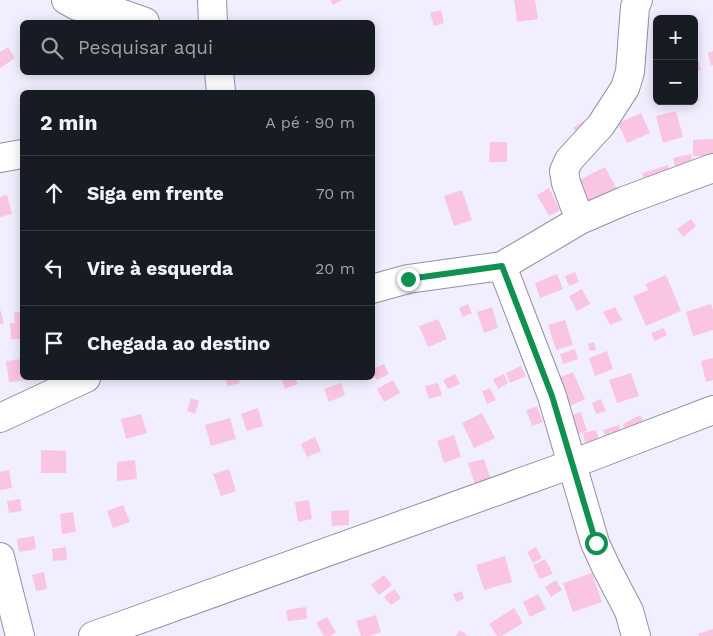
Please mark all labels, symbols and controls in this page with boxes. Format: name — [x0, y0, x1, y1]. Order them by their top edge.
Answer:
map controls — [653, 15, 698, 105]
button: + — [653, 15, 698, 60]
search box — [20, 20, 375, 75]
icon: search — [38, 34, 66, 62]
text: Pesquisar aqui — [78, 36, 213, 59]
button: − — [653, 60, 698, 105]
text: 2 min — [40, 110, 97, 135]
text: A pé · 90 m — [265, 113, 355, 132]
icon: ahead — [40, 179, 68, 207]
text: Siga em frente — [87, 182, 224, 205]
text: 70 m — [316, 184, 355, 203]
icon: left — [40, 254, 68, 282]
text: Vire à esquerda — [87, 257, 233, 280]
text: 20 m — [315, 259, 355, 278]
route end — [397, 268, 420, 291]
icon: arrive — [40, 329, 68, 357]
text: Chegada ao destino — [87, 332, 270, 355]
route start — [585, 532, 608, 555]

